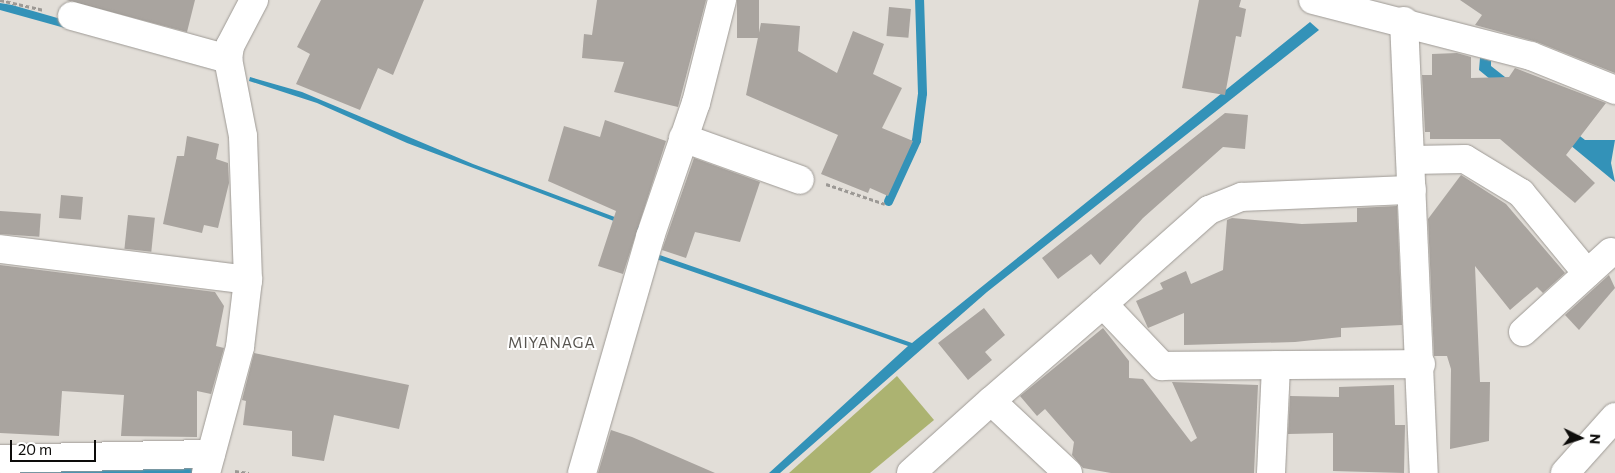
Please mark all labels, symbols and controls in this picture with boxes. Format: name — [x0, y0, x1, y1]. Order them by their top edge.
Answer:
district label: MIYANAGA — [507, 334, 597, 352]
north arrow — [1555, 413, 1605, 463]
scale bar — [12, 430, 99, 462]
text: N — [1587, 433, 1604, 445]
text: 20 m — [18, 440, 52, 458]

